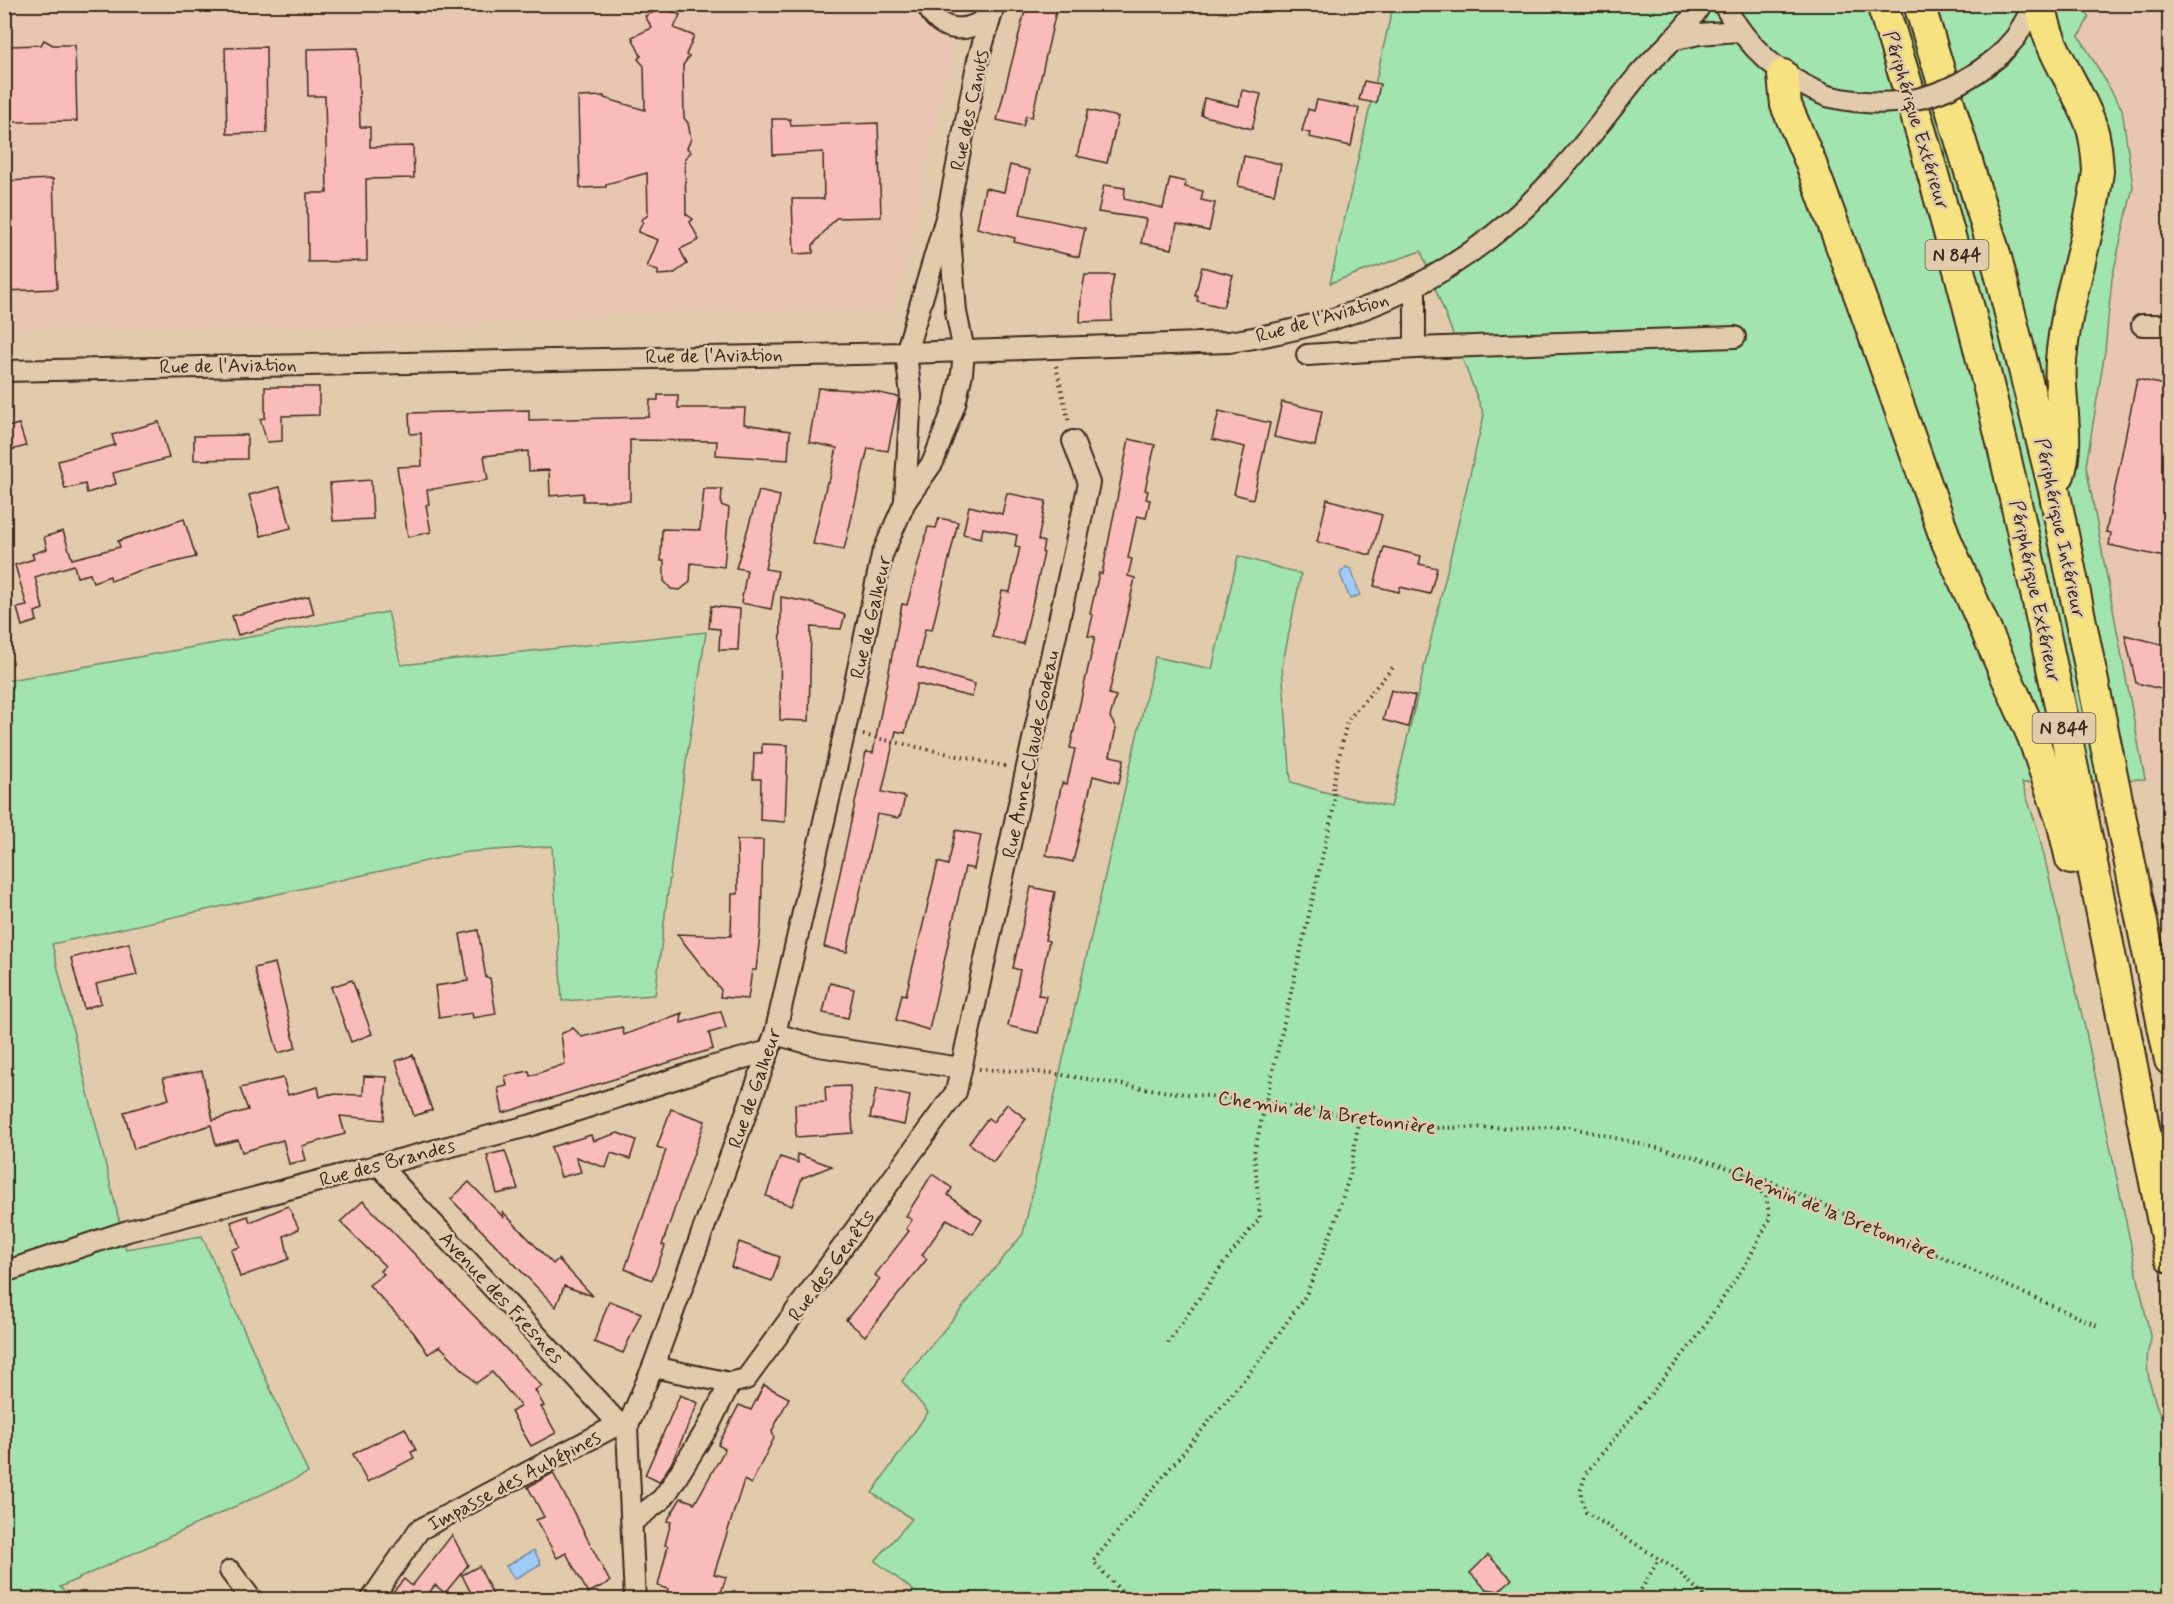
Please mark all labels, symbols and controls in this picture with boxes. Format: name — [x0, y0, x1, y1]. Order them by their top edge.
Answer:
street label: Périphérique Extérieur — [1876, 28, 1956, 213]
street label: Rue des Canuts — [944, 47, 996, 173]
road number: N 844 — [1926, 240, 1988, 270]
street label: Rue de l'Aviation — [1253, 287, 1392, 350]
street label: Rue de l'Aviation — [645, 342, 783, 371]
street label: Rue de l'Aviation — [159, 352, 297, 381]
street label: Périphérique Intérieur — [2027, 436, 2092, 621]
street label: Périphérique Extérieur — [2002, 498, 2067, 685]
street label: Rue de Galheur — [844, 552, 899, 682]
street label: Rue Anne-Claude Godeau — [996, 648, 1067, 861]
road number: N 844 — [2032, 713, 2096, 743]
street label: Rue de Galheur — [722, 1024, 789, 1152]
street label: Chemin de la Bretonnière — [1216, 1085, 1438, 1142]
street label: Rue des Brandes — [317, 1132, 458, 1195]
street label: Chemin de la Bretonnière — [1726, 1160, 1941, 1267]
street label: Rue des Genêts — [782, 1204, 882, 1327]
street label: Avenue des Fresnes — [432, 1226, 570, 1370]
street label: Impasse des Aubépines — [423, 1424, 606, 1538]

